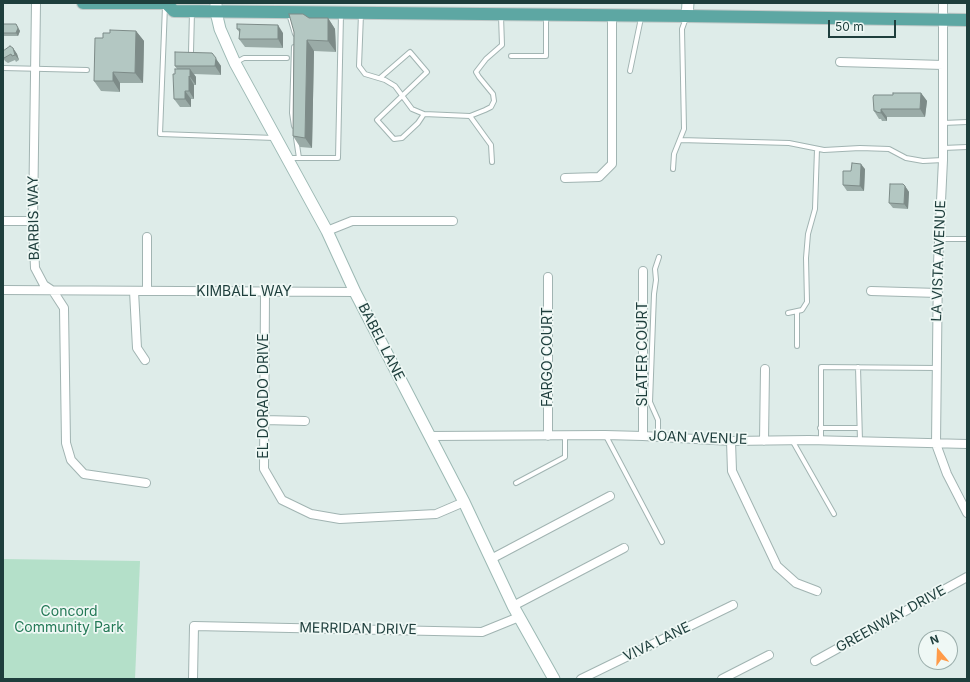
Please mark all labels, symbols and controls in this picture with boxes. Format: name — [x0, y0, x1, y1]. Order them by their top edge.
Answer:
scale bar — [830, 12, 898, 38]
text: 50 m — [835, 19, 864, 34]
street label: BARBIS WAY — [25, 175, 43, 261]
street label: LA VISTA AVENUE — [928, 200, 950, 322]
street label: KIMBALL WAY — [196, 284, 292, 300]
street label: BABEL LANE — [354, 300, 408, 384]
street label: SLATER COURT — [635, 301, 651, 407]
street label: FARGO COURT — [540, 307, 556, 407]
street label: EL DORADO DRIVE — [256, 333, 272, 459]
street label: JOAN AVENUE — [648, 428, 748, 448]
street label: GREENWAY DRIVE — [833, 582, 949, 656]
park label: Concord Community Park — [14, 604, 124, 636]
street label: VIVA LANE — [621, 619, 693, 665]
street label: MERRIDAN DRIVE — [299, 620, 417, 638]
north arrow — [918, 630, 958, 670]

